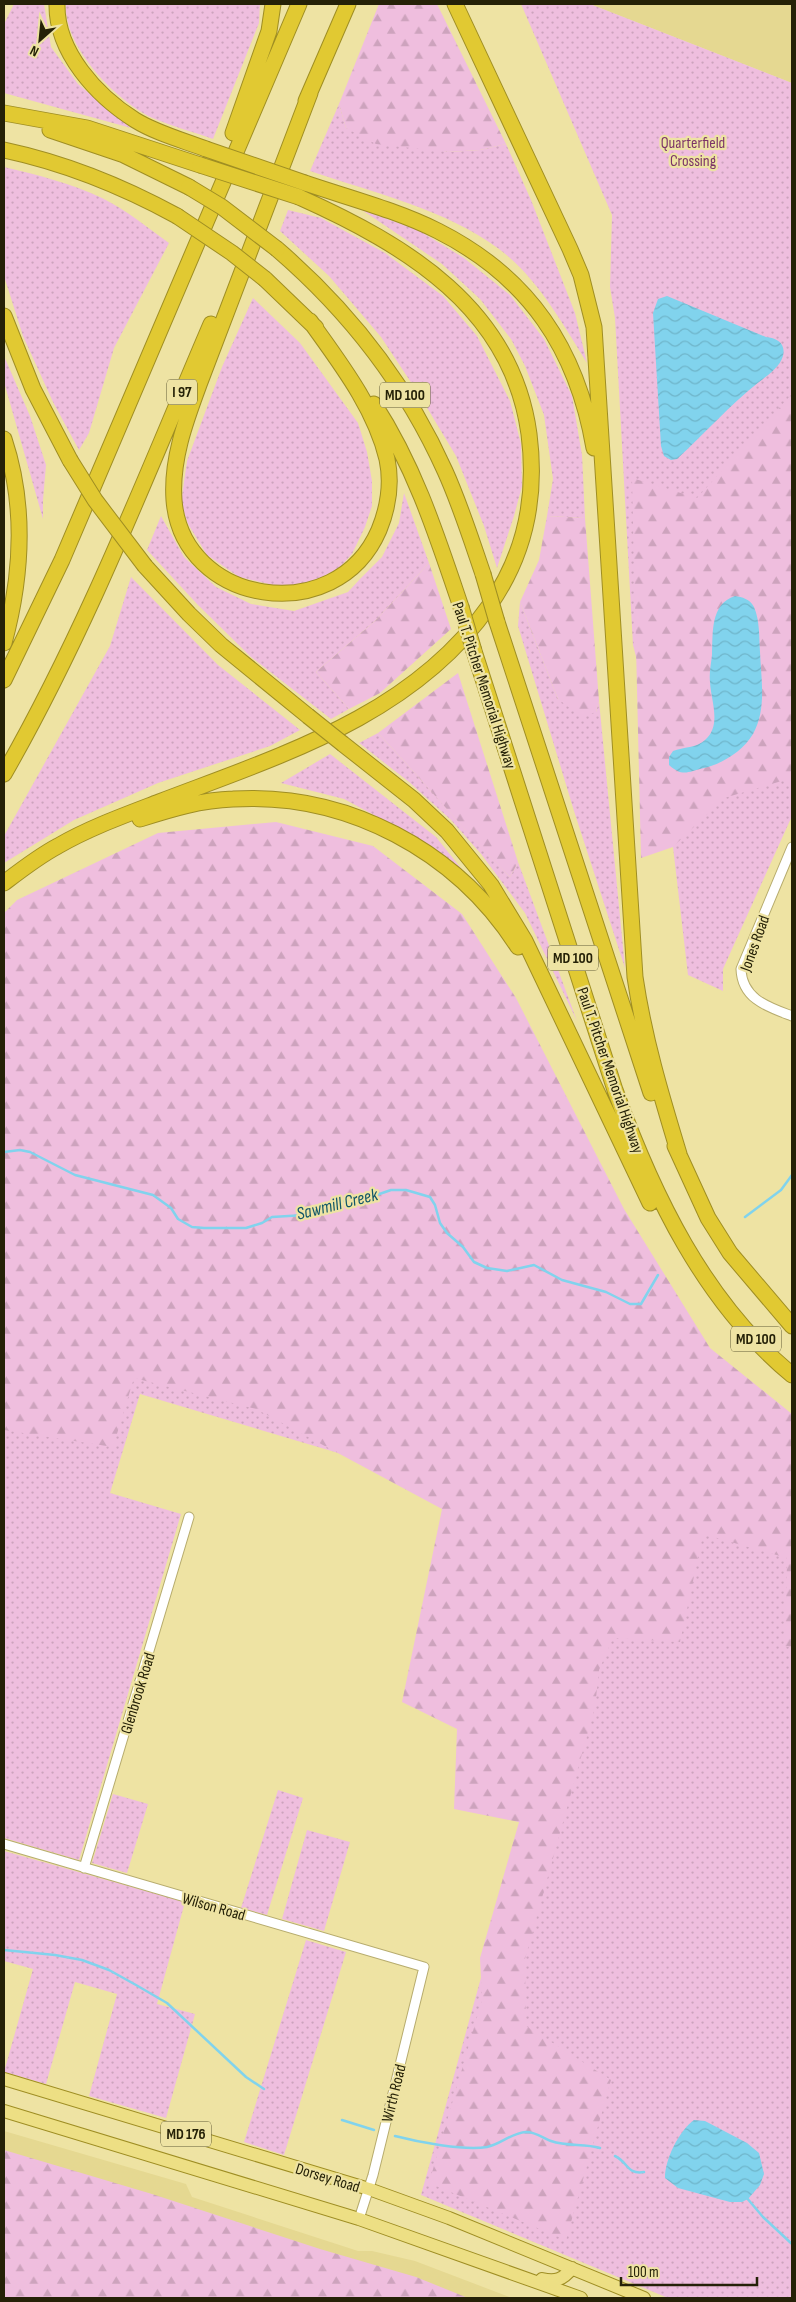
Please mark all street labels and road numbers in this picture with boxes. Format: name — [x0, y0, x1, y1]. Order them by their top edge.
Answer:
road number: I 97 — [167, 380, 197, 404]
road number: MD 100 — [380, 382, 430, 408]
street label: Paul T. Pitcher Memorial Highway — [448, 600, 520, 771]
street label: Jones Road — [736, 913, 774, 975]
road number: MD 100 — [548, 946, 598, 970]
street label: Paul T. Pitcher Memorial Highway — [572, 985, 647, 1156]
road number: MD 100 — [731, 1326, 781, 1352]
street label: Glenbrook Road — [117, 1651, 160, 1736]
street label: Wilson Road — [180, 1889, 247, 1926]
street label: Wirth Road — [378, 2062, 411, 2124]
road number: MD 176 — [161, 2122, 211, 2146]
street label: Dorsey Road — [293, 2160, 362, 2197]

